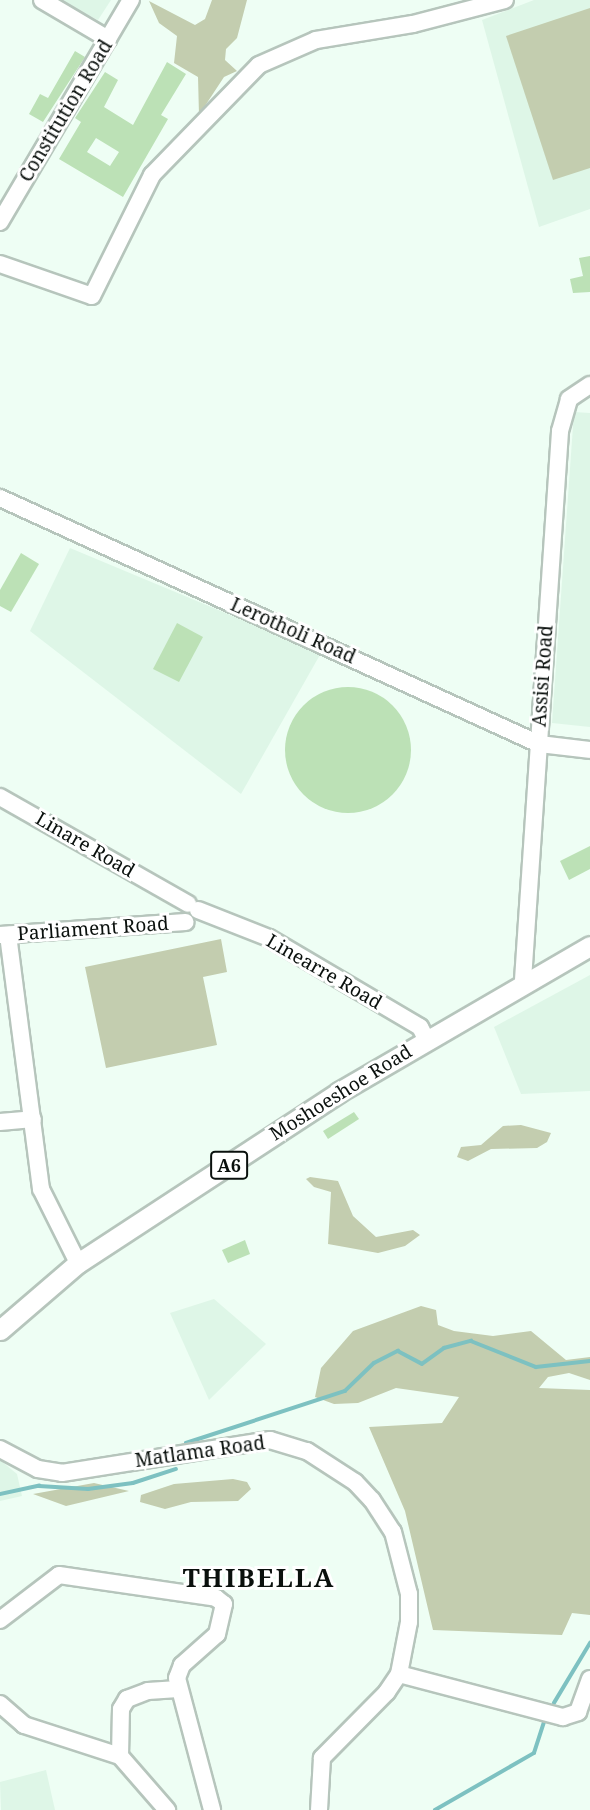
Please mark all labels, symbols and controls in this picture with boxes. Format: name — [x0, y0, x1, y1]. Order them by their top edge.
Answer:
street label: Constitution Road — [15, 36, 117, 186]
street label: Lerotholi Road — [227, 593, 359, 669]
street label: Assisi Road — [528, 624, 558, 728]
street label: Linare Road — [31, 807, 139, 883]
street label: Parliament Road — [17, 912, 169, 946]
street label: Linearre Road — [262, 930, 386, 1014]
street label: Moshoeshoe Road — [266, 1040, 416, 1146]
road number: A6 — [210, 1150, 248, 1180]
street label: Matlama Road — [133, 1432, 267, 1472]
district label: THIBELLA — [184, 1562, 334, 1594]

